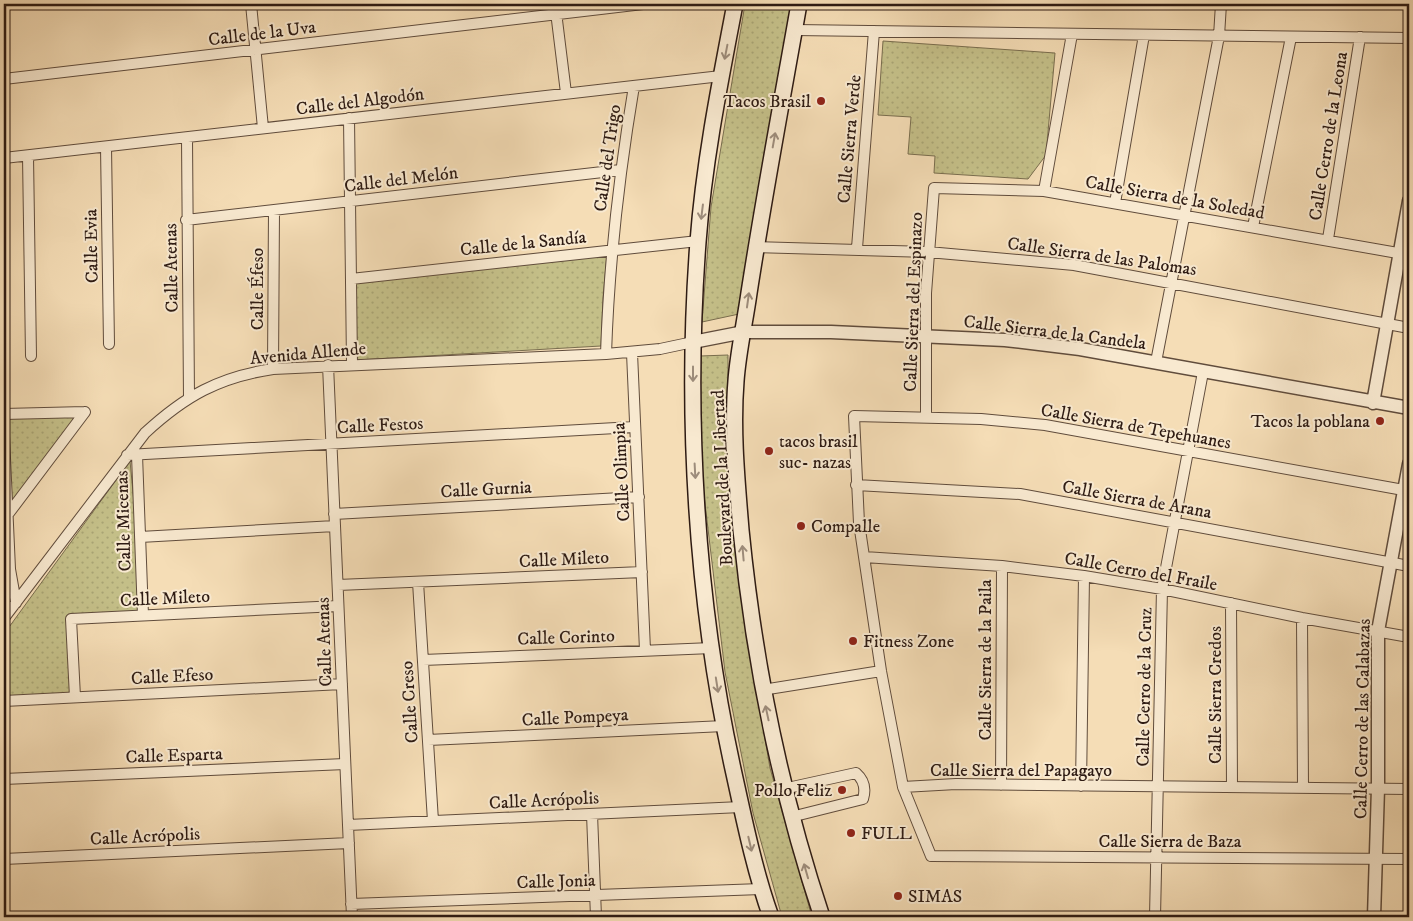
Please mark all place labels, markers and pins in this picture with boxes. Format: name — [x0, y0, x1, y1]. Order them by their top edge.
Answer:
place label: Tacos Brasil — [723, 91, 812, 113]
marker: Tacos Brasil — [815, 95, 827, 107]
place label: Tacos la poblana — [1251, 411, 1370, 433]
marker: Tacos la poblana — [1374, 415, 1386, 427]
place label: tacos brasil suc- nazas — [779, 431, 858, 474]
marker: tacos brasil suc- nazas — [763, 445, 775, 457]
place label: Compalle — [811, 516, 880, 538]
marker: Compalle — [795, 520, 807, 532]
place label: Fitness Zone — [863, 631, 954, 653]
marker: Fitness Zone — [847, 635, 859, 647]
place label: Pollo Feliz — [754, 780, 832, 802]
marker: Pollo Feliz — [836, 784, 848, 796]
place label: FULL — [861, 823, 912, 845]
marker: FULL — [845, 827, 857, 839]
place label: SIMAS — [908, 886, 962, 908]
marker: SIMAS — [892, 890, 904, 902]

